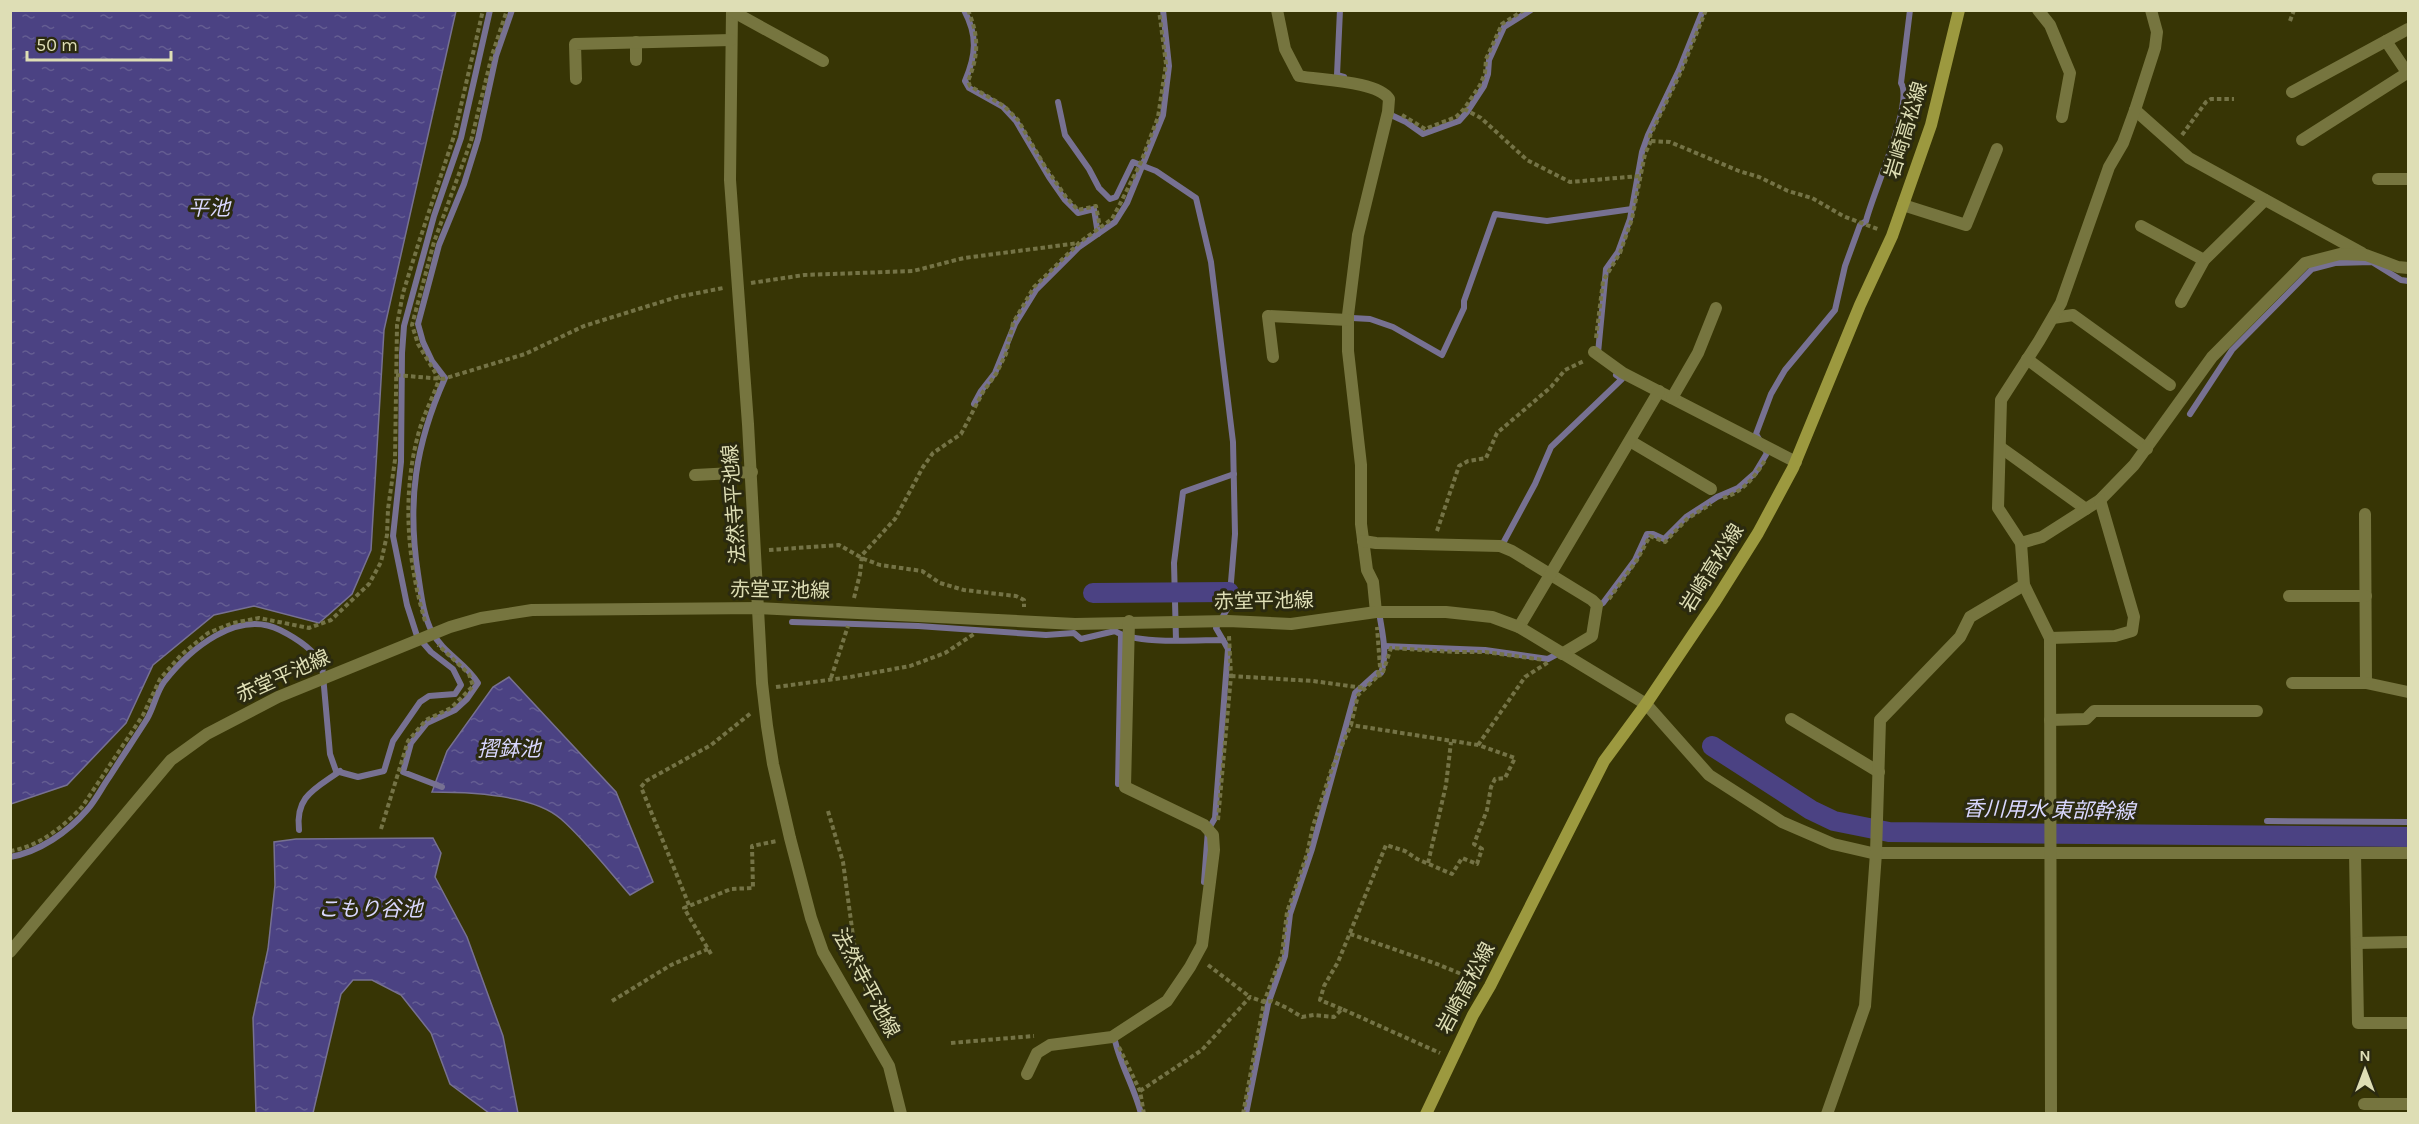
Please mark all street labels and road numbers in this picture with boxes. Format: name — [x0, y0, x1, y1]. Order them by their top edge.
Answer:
street label: 岩崎高松線 — [1880, 79, 1932, 181]
street label: 法然寺平池線 — [718, 443, 750, 565]
street label: 岩崎高松線 — [1676, 520, 1748, 616]
street label: 赤堂平池線 — [730, 578, 830, 602]
street label: 赤堂平池線 — [1214, 589, 1314, 613]
street label: 赤堂平池線 — [233, 645, 333, 707]
street label: 法然寺平池線 — [828, 925, 904, 1041]
street label: 岩崎高松線 — [1432, 938, 1500, 1038]

